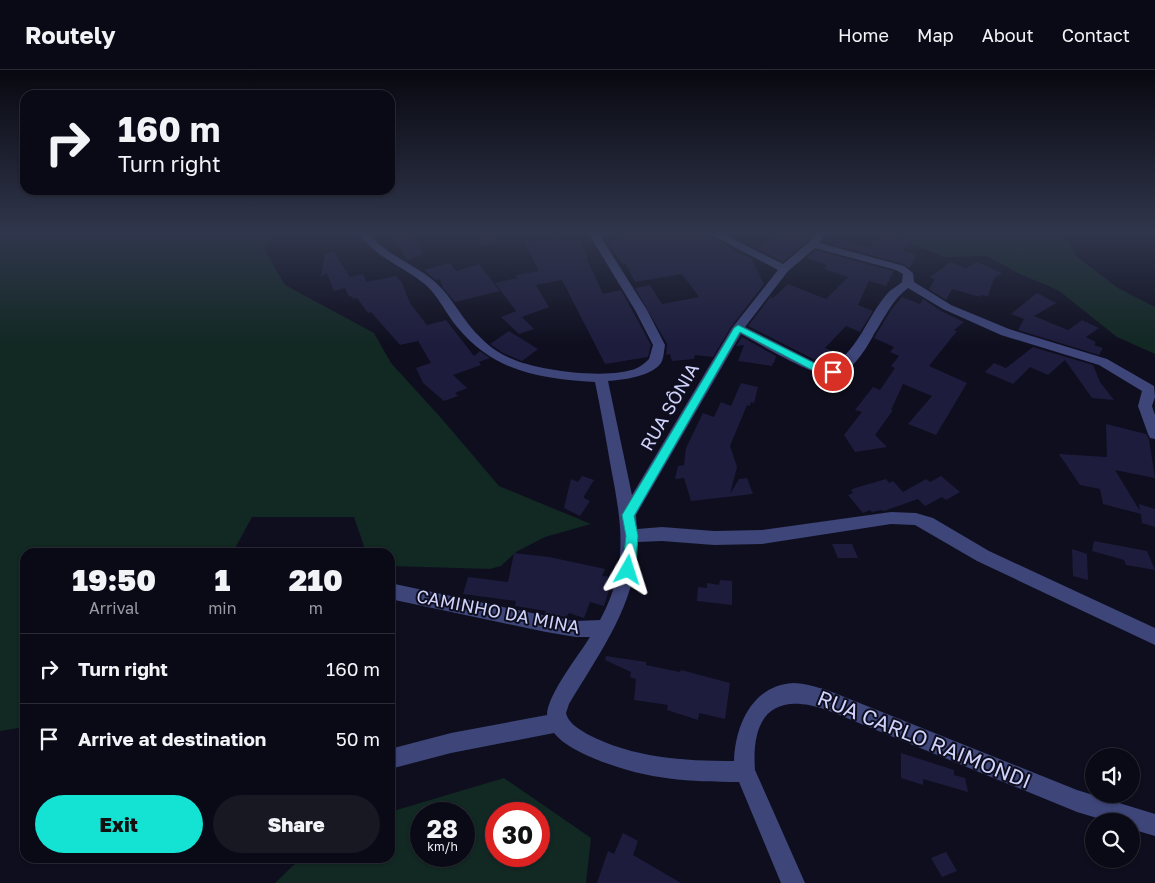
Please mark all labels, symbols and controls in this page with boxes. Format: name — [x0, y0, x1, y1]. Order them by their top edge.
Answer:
text: Routely — [25, 20, 116, 49]
text: Home — [838, 24, 889, 46]
text: Map — [917, 24, 954, 46]
text: About — [982, 24, 1034, 46]
text: Contact — [1062, 24, 1130, 46]
text: 160 m — [118, 108, 220, 150]
icon: right — [35, 110, 100, 175]
text: Turn right — [118, 150, 221, 177]
pin — [812, 351, 854, 393]
icon: arrive — [819, 358, 847, 386]
street label: RUA SÔNIA — [635, 359, 703, 454]
position arrow — [601, 543, 653, 595]
text: 19:50 — [72, 562, 156, 598]
text: 1 — [214, 562, 230, 598]
text: 210 — [289, 562, 343, 598]
street label: CAMINHO DA MINA — [415, 584, 582, 638]
text: Arrival — [89, 598, 139, 618]
text: min — [208, 598, 237, 618]
text: m — [309, 598, 323, 618]
icon: right — [35, 655, 63, 683]
text: Turn right — [78, 657, 168, 680]
text: 160 m — [326, 657, 380, 680]
street label: RUA CARLO RAIMONDI — [814, 684, 1035, 794]
icon: arrive — [35, 725, 63, 753]
text: Arrive at destination — [78, 727, 266, 750]
text: 50 m — [336, 727, 380, 750]
map controls — [1085, 748, 1140, 868]
button: sound — [1085, 748, 1140, 803]
button: Exit — [35, 795, 203, 853]
button: Share — [213, 795, 380, 853]
speed limit sign: 30 — [485, 802, 550, 867]
text: 28 — [427, 813, 458, 844]
button: search — [1085, 813, 1140, 868]
text: km/h — [427, 839, 458, 854]

